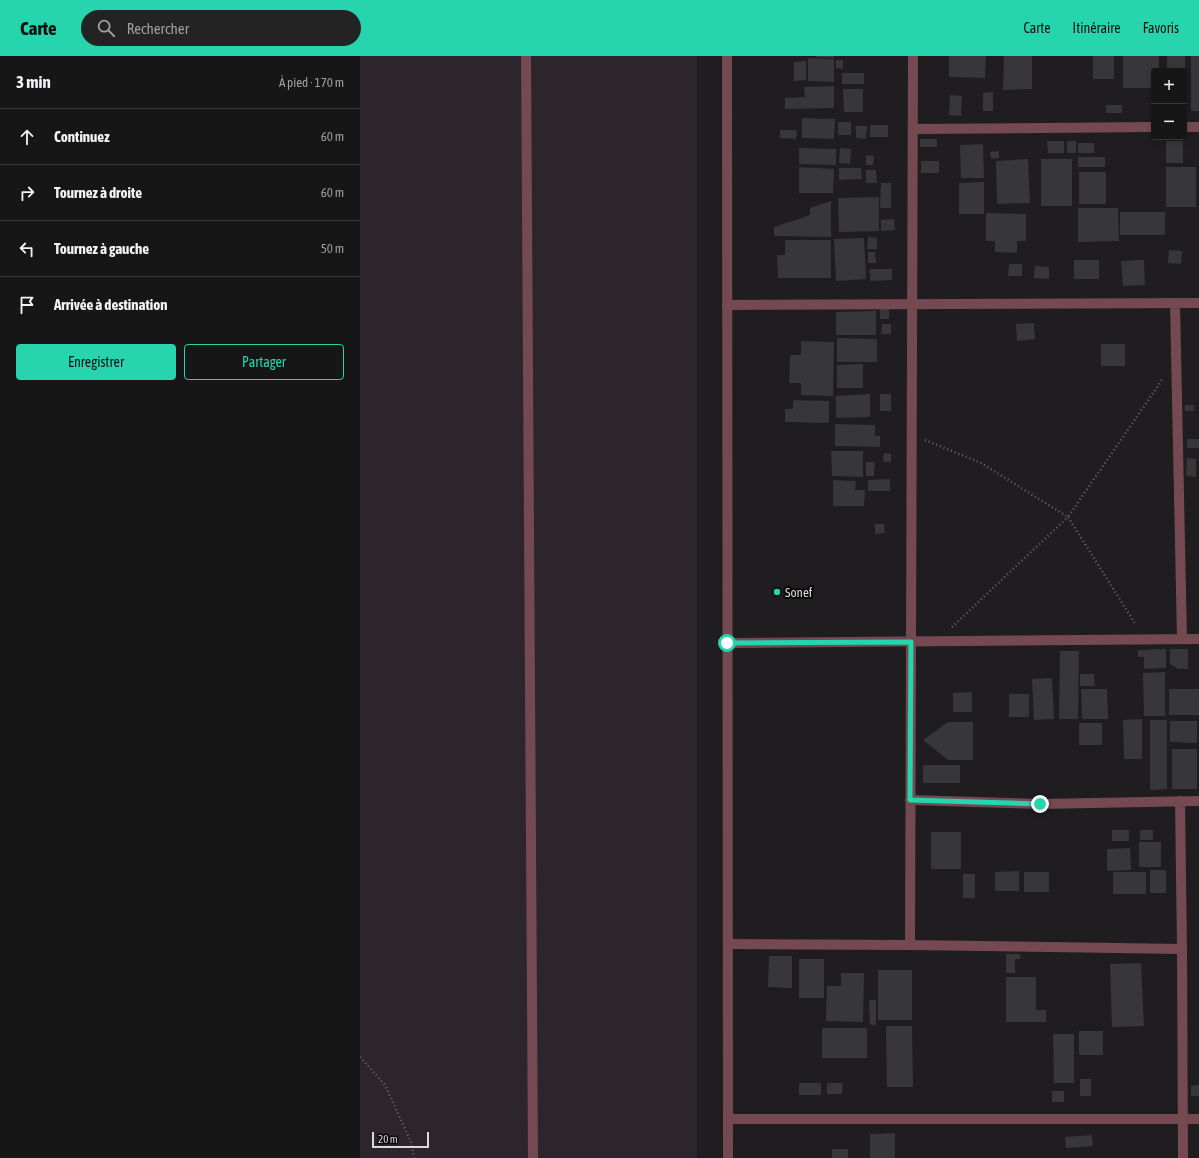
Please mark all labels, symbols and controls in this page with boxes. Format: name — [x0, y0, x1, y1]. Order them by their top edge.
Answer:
search box — [81, 10, 361, 46]
text: Carte — [20, 17, 57, 39]
icon: search — [95, 17, 117, 39]
text: Rechercher — [127, 20, 189, 37]
text: Carte — [1024, 20, 1051, 36]
text: Itinéraire — [1073, 20, 1121, 36]
text: Favoris — [1143, 20, 1179, 36]
map controls — [1151, 68, 1187, 140]
button: + — [1151, 68, 1187, 104]
text: 3 min — [16, 72, 51, 92]
text: À pied · 170 m — [279, 75, 344, 90]
button: − — [1151, 104, 1187, 140]
icon: ahead — [16, 126, 38, 148]
text: Continuez — [54, 128, 110, 145]
text: 60 m — [321, 129, 344, 144]
icon: right — [16, 182, 38, 204]
text: Tournez à droite — [54, 184, 142, 201]
text: 60 m — [321, 185, 344, 200]
icon: left — [16, 238, 38, 260]
text: Tournez à gauche — [54, 240, 149, 257]
text: 50 m — [321, 241, 344, 256]
icon: arrive — [16, 294, 38, 316]
text: Arrivée à destination — [54, 296, 168, 313]
button: Enregistrer — [16, 344, 176, 380]
button: Partager — [184, 344, 344, 380]
place label: Sonef — [785, 585, 813, 600]
marker: Sonef — [772, 587, 782, 597]
route start — [718, 634, 736, 652]
route end — [1031, 795, 1049, 813]
scale bar — [372, 1130, 429, 1149]
text: 20 m — [378, 1133, 398, 1145]

